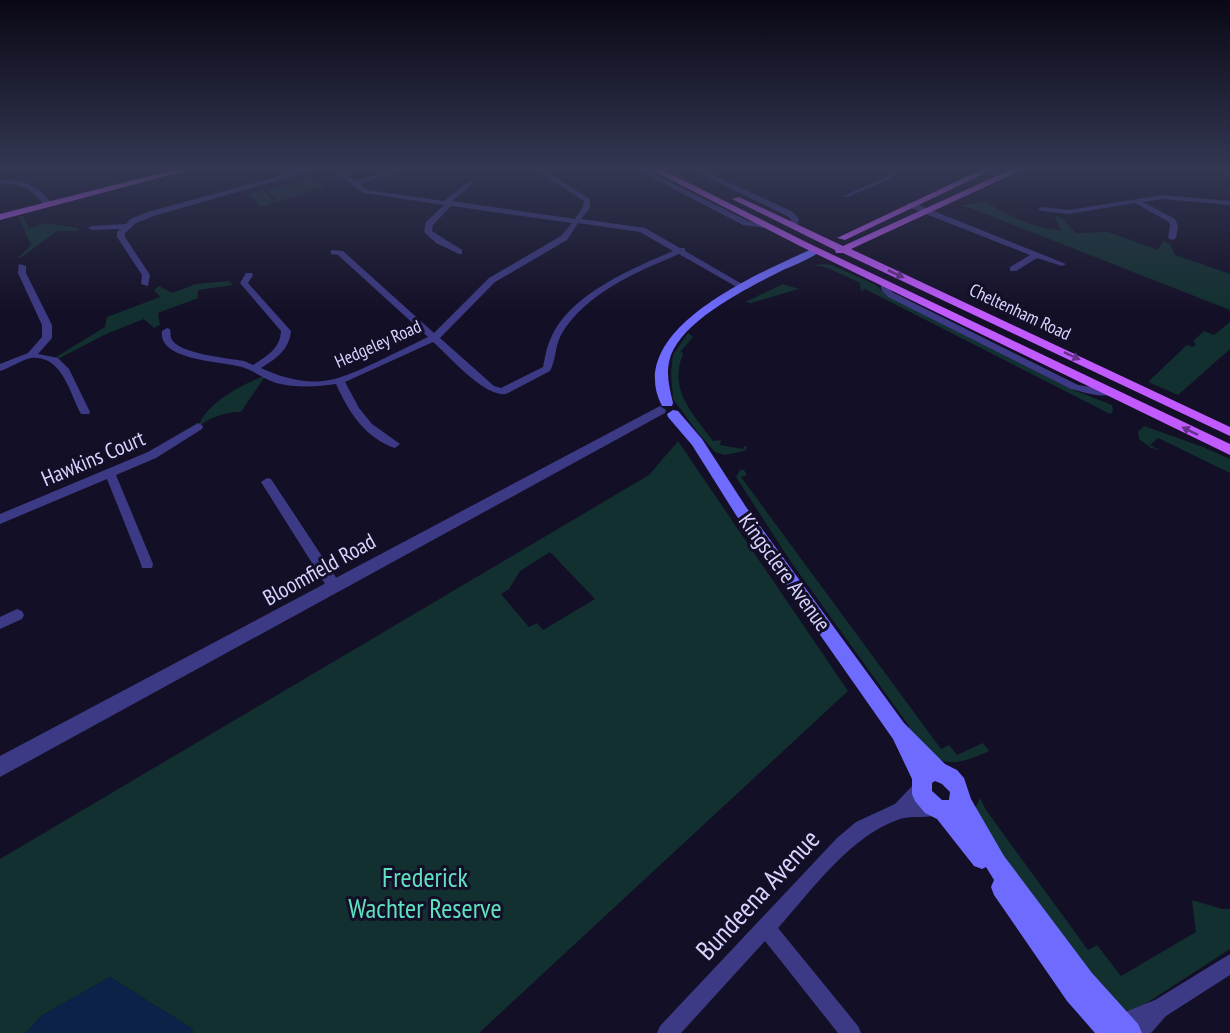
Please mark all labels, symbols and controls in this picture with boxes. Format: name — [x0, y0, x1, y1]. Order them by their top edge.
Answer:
one-way arrow — [887, 269, 904, 278]
street label: Cheltenham Road — [966, 278, 1075, 345]
street label: Hedgeley Road — [331, 314, 425, 373]
one-way arrow — [1064, 352, 1081, 361]
street label: Hawkins Court — [37, 424, 149, 492]
one-way arrow — [1181, 426, 1198, 435]
street label: Kingsclere Avenue — [733, 508, 837, 636]
street label: Bloomfield Road — [258, 527, 380, 611]
street label: Bundeena Avenue — [688, 822, 826, 967]
park label: Frederick Wachter Reserve — [348, 860, 502, 925]

